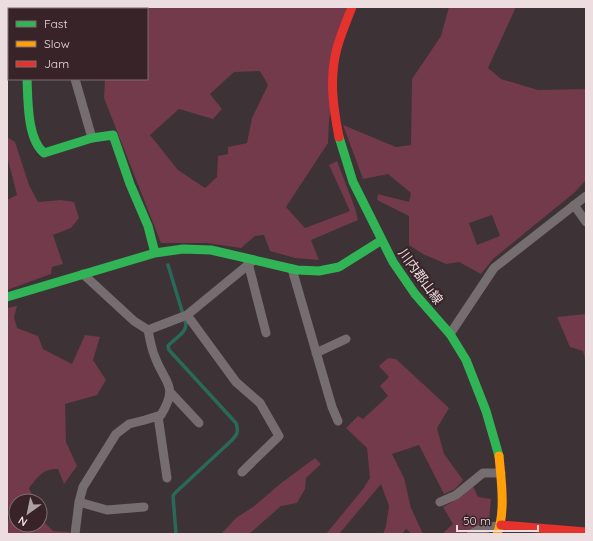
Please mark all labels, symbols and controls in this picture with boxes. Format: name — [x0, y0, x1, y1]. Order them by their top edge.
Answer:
legend — [8, 8, 148, 80]
text: Fast — [44, 16, 68, 31]
text: Slow — [44, 36, 70, 51]
text: Jam — [44, 56, 69, 71]
street label: 川内郡山線 — [395, 245, 447, 307]
north arrow — [8, 493, 48, 533]
scale bar — [457, 507, 538, 533]
text: N — [15, 513, 30, 529]
text: 50 m — [463, 513, 491, 528]

